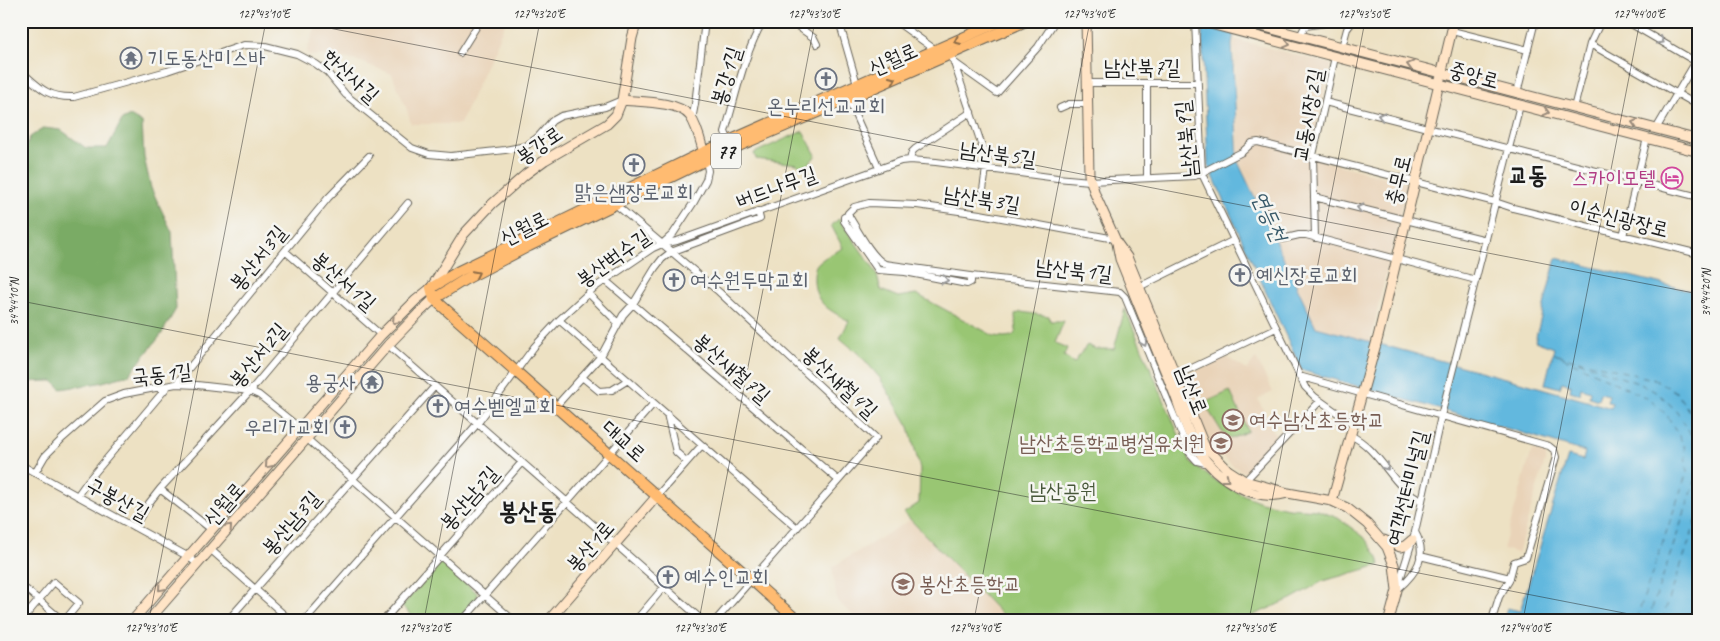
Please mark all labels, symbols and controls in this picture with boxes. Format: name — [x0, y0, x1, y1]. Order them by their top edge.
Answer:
text: 127°43'10"E — [238, 6, 292, 22]
text: 127°43'20"E — [513, 6, 567, 22]
text: 127°43'30"E — [788, 6, 842, 22]
text: 127°43'40"E — [1063, 6, 1117, 22]
text: 127°43'50"E — [1338, 6, 1392, 22]
text: 127°44'00"E — [1613, 6, 1667, 22]
one-way arrow — [953, 35, 962, 46]
one-way arrow — [1655, 35, 1664, 45]
street label: 신월로 — [865, 37, 921, 81]
one-way arrow — [1282, 38, 1291, 49]
street label: 봉강1길 — [705, 43, 747, 109]
street label: 한산사길 — [317, 44, 385, 108]
place label: 기도동산미스바 — [147, 45, 265, 71]
temple icon: 기도동산미스바 — [119, 46, 143, 70]
street label: 남산북7길 — [1103, 54, 1181, 80]
street label: 중앙로 — [1446, 56, 1502, 94]
one-way arrow — [1405, 60, 1414, 71]
street label: 교동시장2길 — [1287, 66, 1329, 164]
church icon: 온누리선교교회 — [814, 67, 838, 91]
one-way arrow — [888, 75, 897, 86]
place label: 온누리선교교회 — [767, 93, 885, 119]
street label: 남산북9길 — [1169, 99, 1203, 179]
one-way arrow — [1541, 106, 1550, 117]
one-way arrow — [1376, 111, 1385, 122]
one-way arrow — [1631, 119, 1639, 129]
street label: 봉강로 — [511, 120, 567, 170]
road number: 77 — [711, 134, 741, 168]
street label: 남산북5길 — [958, 136, 1038, 172]
street label: 충무로 — [1379, 152, 1417, 208]
church icon: 맑은샘장로교회 — [622, 153, 646, 177]
street label: 버드나무길 — [732, 160, 820, 214]
district label: 교동 — [1509, 160, 1547, 190]
place label: 스카이모텔 — [1572, 165, 1656, 191]
hotel icon: 스카이모텔 — [1660, 166, 1684, 190]
place label: 맑은샘장로교회 — [575, 179, 693, 205]
street label: 남산북3길 — [942, 180, 1022, 218]
water label: 연등천 — [1245, 186, 1294, 248]
street label: 이순신광장로 — [1567, 193, 1671, 243]
one-way arrow — [1357, 204, 1365, 214]
street label: 신월로 — [496, 205, 552, 251]
street label: 봉산서3길 — [224, 220, 292, 296]
street label: 봉산벅수길 — [571, 223, 655, 293]
street label: 봉산서1길 — [306, 246, 382, 316]
street label: 남산북1길 — [1034, 253, 1114, 287]
place label: 예신장로교회 — [1256, 262, 1357, 288]
church icon: 예신장로교회 — [1228, 263, 1252, 287]
place label: 여수원두막교회 — [690, 267, 808, 293]
church icon: 여수원두막교회 — [662, 268, 686, 292]
text: 34°44'20"N — [1698, 268, 1714, 317]
one-way arrow — [470, 270, 479, 280]
one-way arrow — [940, 274, 949, 285]
text: 34°44'10"N — [6, 277, 22, 326]
one-way arrow — [392, 315, 401, 324]
street label: 봉산서2길 — [223, 317, 293, 393]
street label: 봉산새철7길 — [688, 327, 776, 409]
one-way arrow — [1138, 338, 1148, 347]
street label: 봉산새철4길 — [797, 340, 883, 424]
street label: 국동1길 — [131, 358, 193, 390]
street label: 남산로 — [1170, 362, 1214, 418]
place label: 용궁사 — [305, 369, 356, 395]
temple icon: 용궁사 — [360, 370, 384, 394]
place label: 여수벧엘교회 — [454, 393, 555, 419]
church icon: 여수벧엘교회 — [426, 394, 450, 418]
place label: 여수남산초등학교 — [1249, 407, 1384, 433]
school or university icon: 여수남산초등학교 — [1221, 408, 1245, 432]
place label: 우리가교회 — [245, 414, 329, 440]
street label: 대교로 — [596, 414, 652, 468]
church icon: 우리가교회 — [333, 415, 357, 439]
street label: 여객선터미널길 — [1380, 427, 1434, 549]
place label: 남산초등학교병설유치원 — [1019, 430, 1205, 456]
school or university icon: 남산초등학교병설유치원 — [1209, 431, 1233, 455]
one-way arrow — [265, 459, 274, 468]
street label: 봉산남2길 — [434, 460, 504, 536]
one-way arrow — [1380, 461, 1388, 470]
street label: 구봉산길 — [82, 471, 154, 527]
one-way arrow — [1220, 473, 1229, 481]
street label: 신월로 — [198, 476, 250, 532]
park label: 남산공원 — [1029, 478, 1097, 504]
street label: 봉산남3길 — [256, 485, 326, 561]
district label: 봉산동 — [499, 496, 557, 526]
street label: 봉산1로 — [560, 515, 620, 577]
one-way arrow — [223, 524, 232, 533]
place label: 예수인교회 — [684, 564, 769, 590]
church icon: 예수인교회 — [656, 565, 680, 589]
place label: 봉산초등학교 — [919, 571, 1020, 597]
school or university icon: 봉산초등학교 — [891, 572, 915, 596]
one-way arrow — [158, 583, 167, 592]
text: 127°43'10"E — [125, 620, 179, 636]
text: 127°43'20"E — [399, 620, 453, 636]
text: 127°43'30"E — [674, 620, 728, 636]
text: 127°43'40"E — [949, 620, 1003, 636]
text: 127°43'50"E — [1224, 620, 1278, 636]
text: 127°44'00"E — [1499, 620, 1553, 636]

